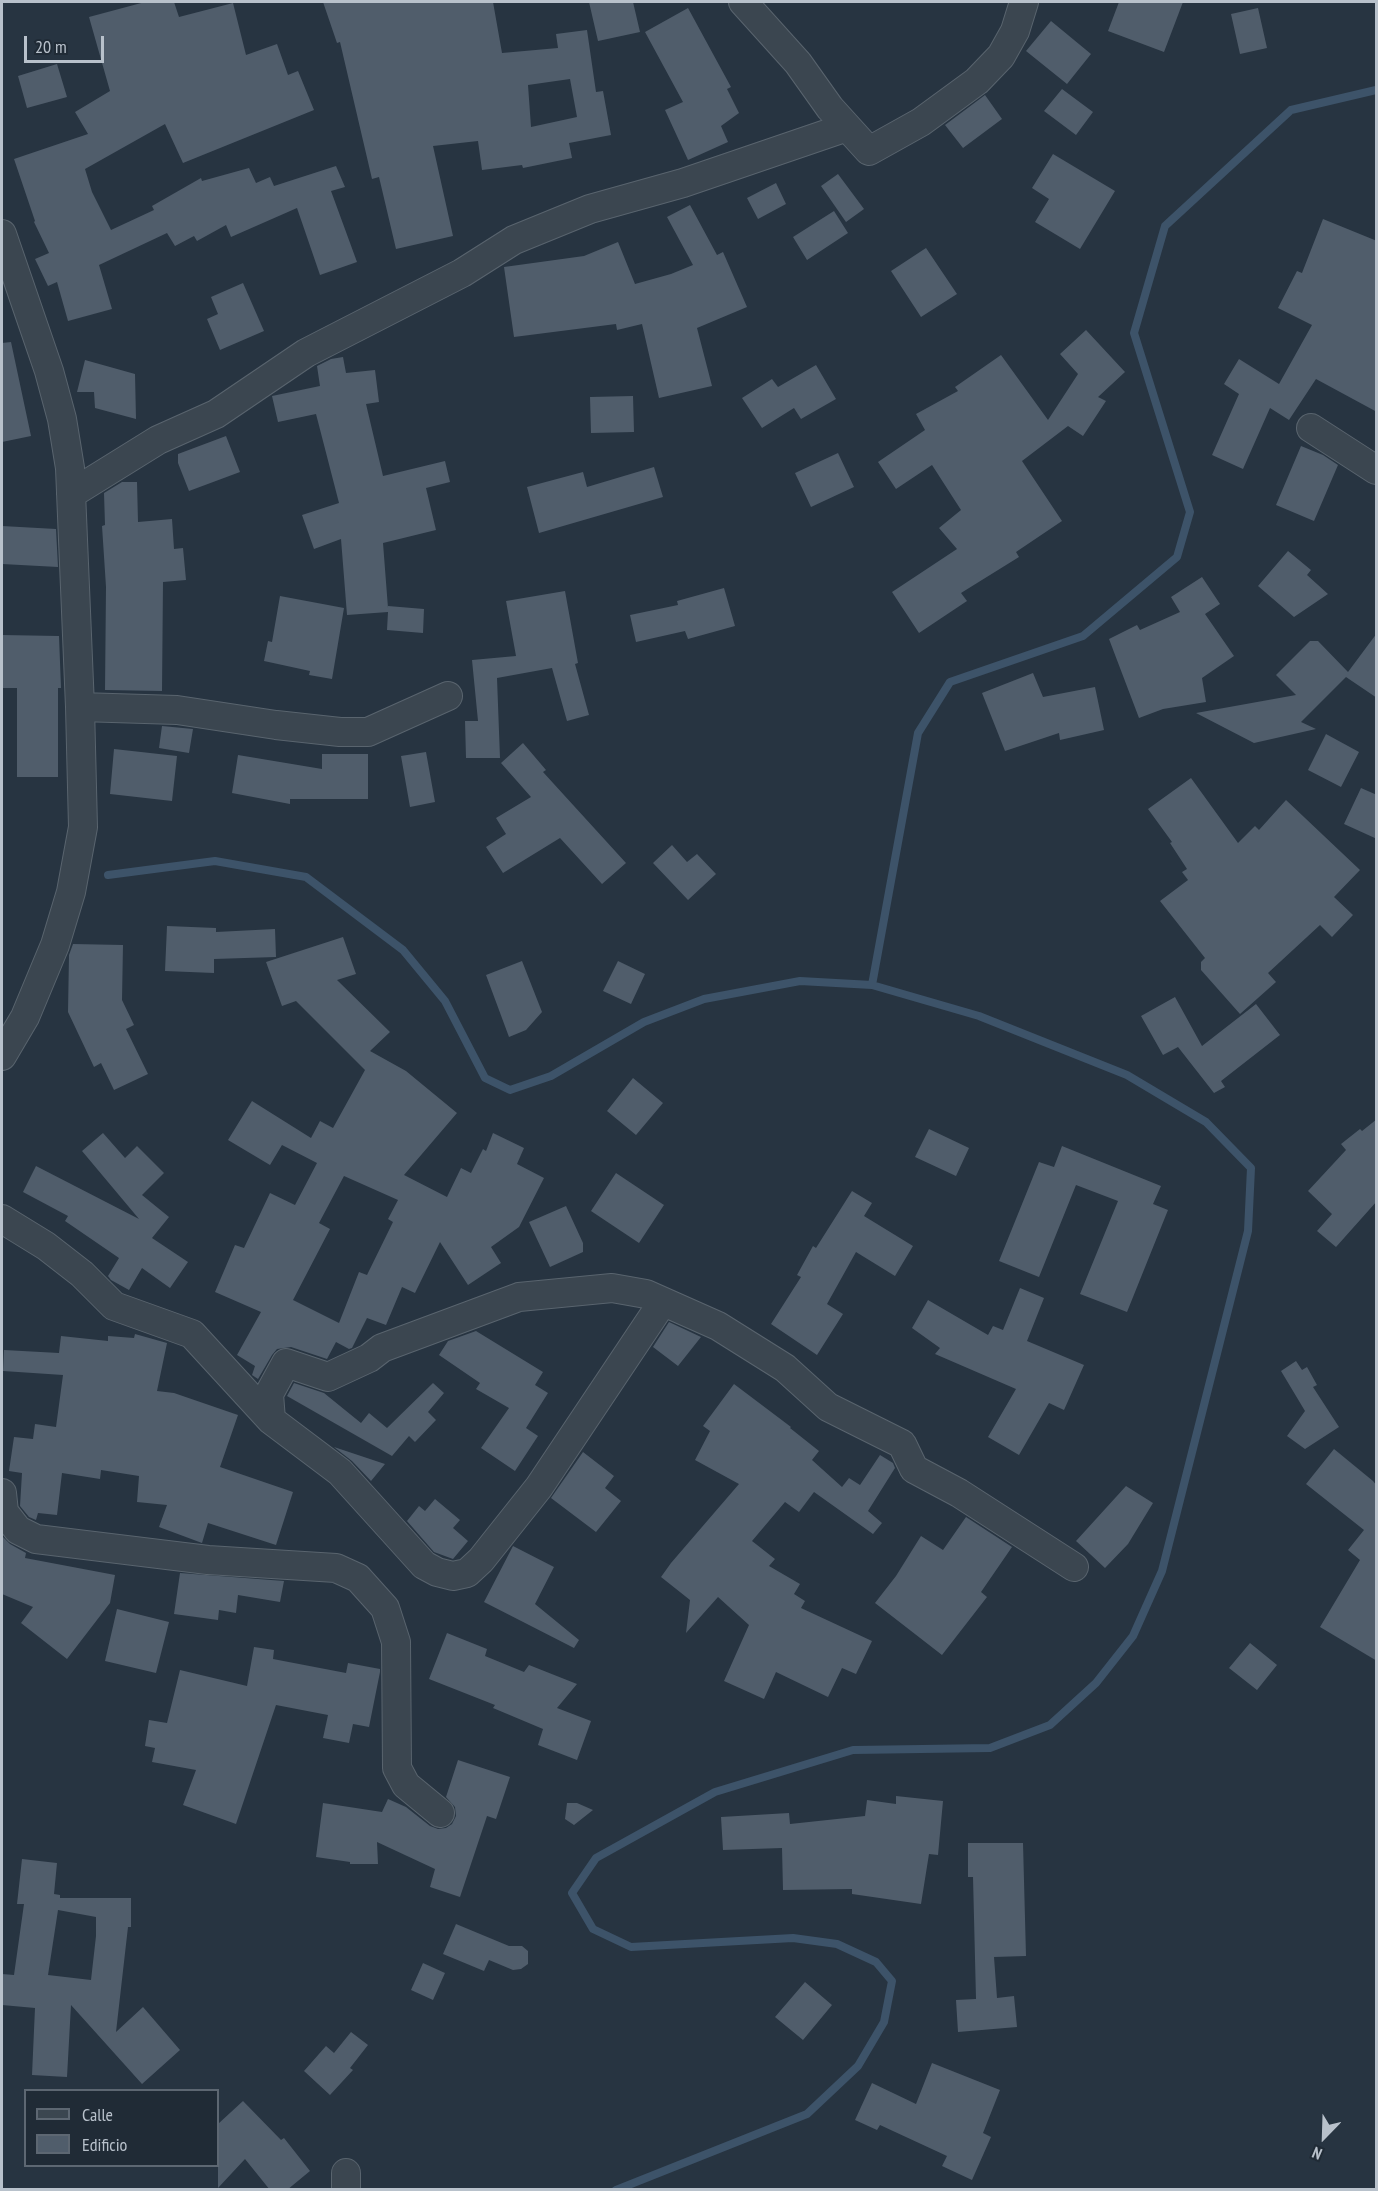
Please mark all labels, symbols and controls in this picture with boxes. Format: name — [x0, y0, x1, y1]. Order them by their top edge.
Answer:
scale bar — [27, 24, 106, 62]
text: 20 m — [35, 35, 67, 58]
legend — [24, 2089, 219, 2167]
text: Calle — [82, 2103, 113, 2126]
north arrow — [1294, 2107, 1354, 2167]
text: Edificio — [82, 2133, 127, 2156]
text: N — [1309, 2143, 1325, 2164]

